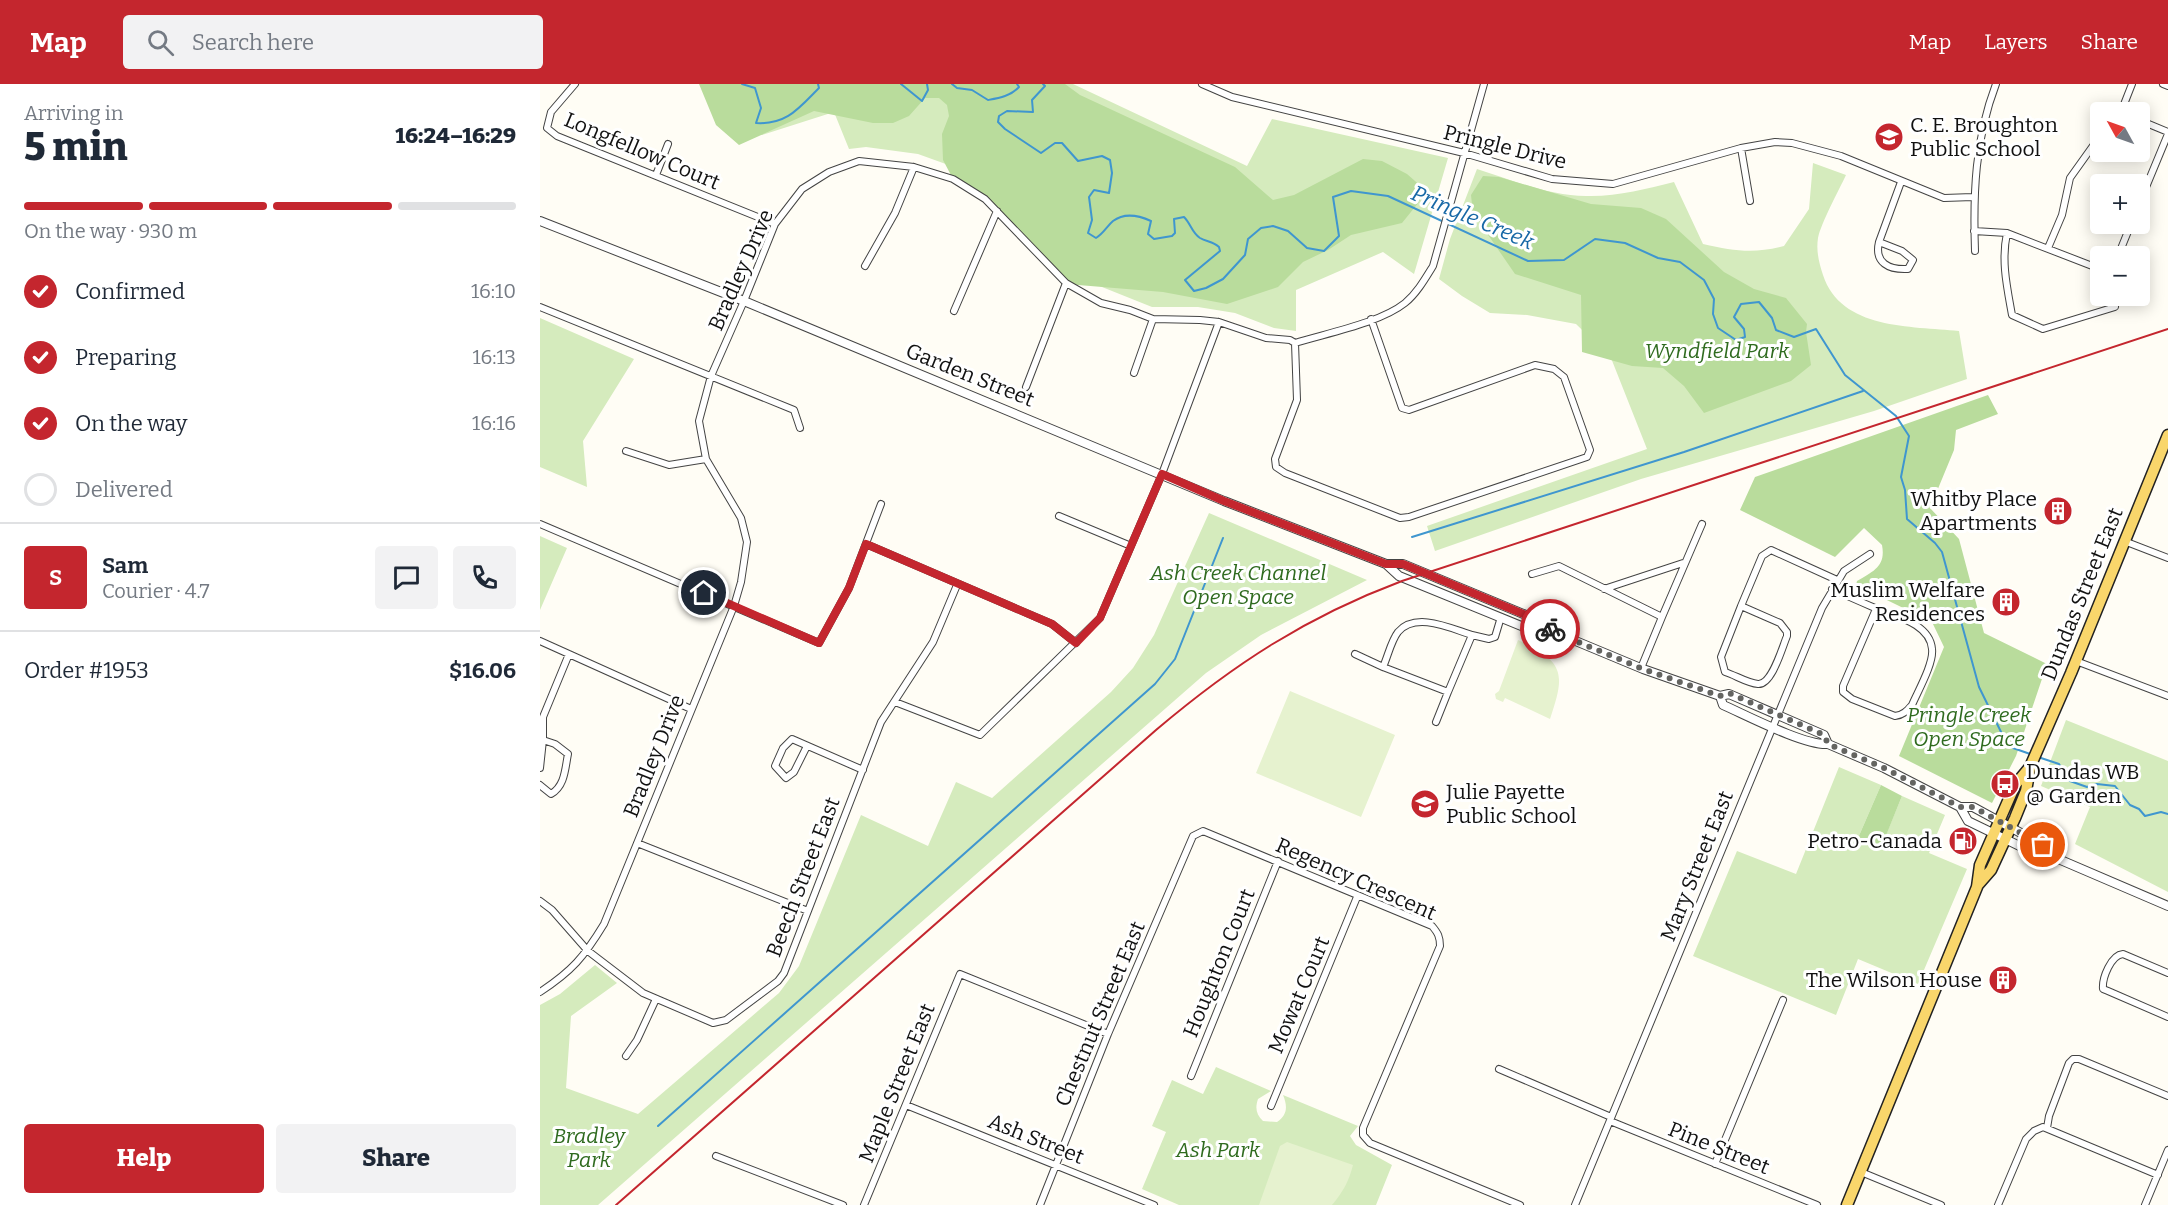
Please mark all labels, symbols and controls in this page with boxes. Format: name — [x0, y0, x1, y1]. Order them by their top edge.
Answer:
search box — [123, 15, 543, 69]
text: Map — [30, 26, 87, 59]
icon: search — [144, 26, 177, 59]
text: Search here — [192, 29, 314, 56]
text: Map — [1909, 29, 1951, 55]
text: Layers — [1984, 29, 2048, 55]
text: Share — [2081, 29, 2138, 55]
text: Arriving in — [24, 101, 123, 125]
north arrow — [2090, 102, 2150, 162]
map controls — [2090, 102, 2150, 306]
street label: Longfellow Court — [560, 107, 724, 196]
place label: C. E. Broughton Public School — [1910, 112, 2058, 162]
street label: Pringle Drive — [1441, 119, 1569, 175]
school or university icon: C. E. Broughton Public School — [1873, 121, 1905, 153]
text: 16:24–16:29 — [395, 122, 516, 149]
text: 5 min — [24, 124, 128, 170]
button: + — [2090, 174, 2150, 234]
water label: Pringle Creek — [1407, 180, 1539, 256]
street label: Bradley Drive — [703, 205, 779, 335]
text: On the way · 930 m — [24, 219, 197, 243]
button: − — [2090, 246, 2150, 306]
icon: check — [24, 275, 57, 308]
text: Confirmed — [75, 278, 185, 305]
text: 16:10 — [471, 279, 516, 303]
street label: Garden Street — [902, 337, 1038, 413]
park label: Wyndfield Park — [1645, 338, 1790, 364]
icon: check — [24, 341, 57, 374]
text: Preparing — [75, 344, 177, 371]
text: 16:13 — [472, 345, 516, 369]
icon: check — [24, 407, 57, 440]
text: On the way — [75, 410, 187, 437]
text: 16:16 — [472, 411, 516, 435]
text: Delivered — [75, 476, 173, 503]
place label: Whitby Place Apartments — [1911, 486, 2037, 536]
building icon: Whitby Place Apartments — [2042, 495, 2074, 527]
street label: Dundas Street East — [2035, 503, 2129, 684]
button: chat — [375, 546, 438, 609]
button: phone — [453, 546, 516, 609]
text: Sam — [102, 552, 148, 579]
park label: Ash Creek Channel Open Space — [1149, 560, 1326, 610]
text: S — [49, 564, 62, 591]
pin — [678, 567, 729, 618]
icon: home — [687, 576, 720, 609]
place label: Muslim Welfare Residences — [1830, 577, 1985, 627]
text: Courier · 4.7 — [102, 579, 210, 603]
building icon: Muslim Welfare Residences — [1990, 586, 2022, 618]
courier — [1520, 599, 1580, 659]
icon: bike — [1534, 613, 1567, 646]
text: Order #1953 — [24, 657, 149, 684]
text: $16.06 — [449, 657, 516, 684]
street label: Bradley Drive — [618, 691, 690, 821]
park label: Pringle Creek Open Space — [1907, 702, 2032, 752]
place label: Dundas WB @ Garden — [2026, 759, 2140, 809]
bus stop icon: Dundas WB @ Garden — [1989, 768, 2021, 800]
place label: Julie Payette Public School — [1445, 779, 1577, 829]
street label: Mary Street East — [1655, 787, 1739, 945]
school or university icon: Julie Payette Public School — [1409, 788, 1441, 820]
street label: Beech Street East — [761, 793, 846, 961]
pin — [2017, 819, 2068, 870]
fuel station icon: Petro-Canada — [1947, 825, 1979, 857]
place label: Petro-Canada — [1807, 828, 1943, 854]
icon: bag — [2026, 828, 2059, 861]
street label: Regency Crescent — [1272, 832, 1441, 926]
street label: Houghton Court — [1177, 885, 1261, 1041]
street label: Chestnut Street East — [1049, 917, 1151, 1110]
street label: Mowat Court — [1263, 932, 1335, 1057]
building icon: The Wilson House — [1987, 964, 2019, 996]
place label: The Wilson House — [1806, 967, 1982, 993]
street label: Maple Street East — [853, 999, 941, 1166]
street label: Ash Street — [984, 1108, 1088, 1170]
street label: Pine Street — [1665, 1116, 1774, 1180]
park label: Bradley Park — [553, 1123, 626, 1173]
button: Help — [24, 1124, 264, 1193]
button: Share — [276, 1124, 516, 1193]
park label: Ash Park — [1175, 1137, 1261, 1163]

